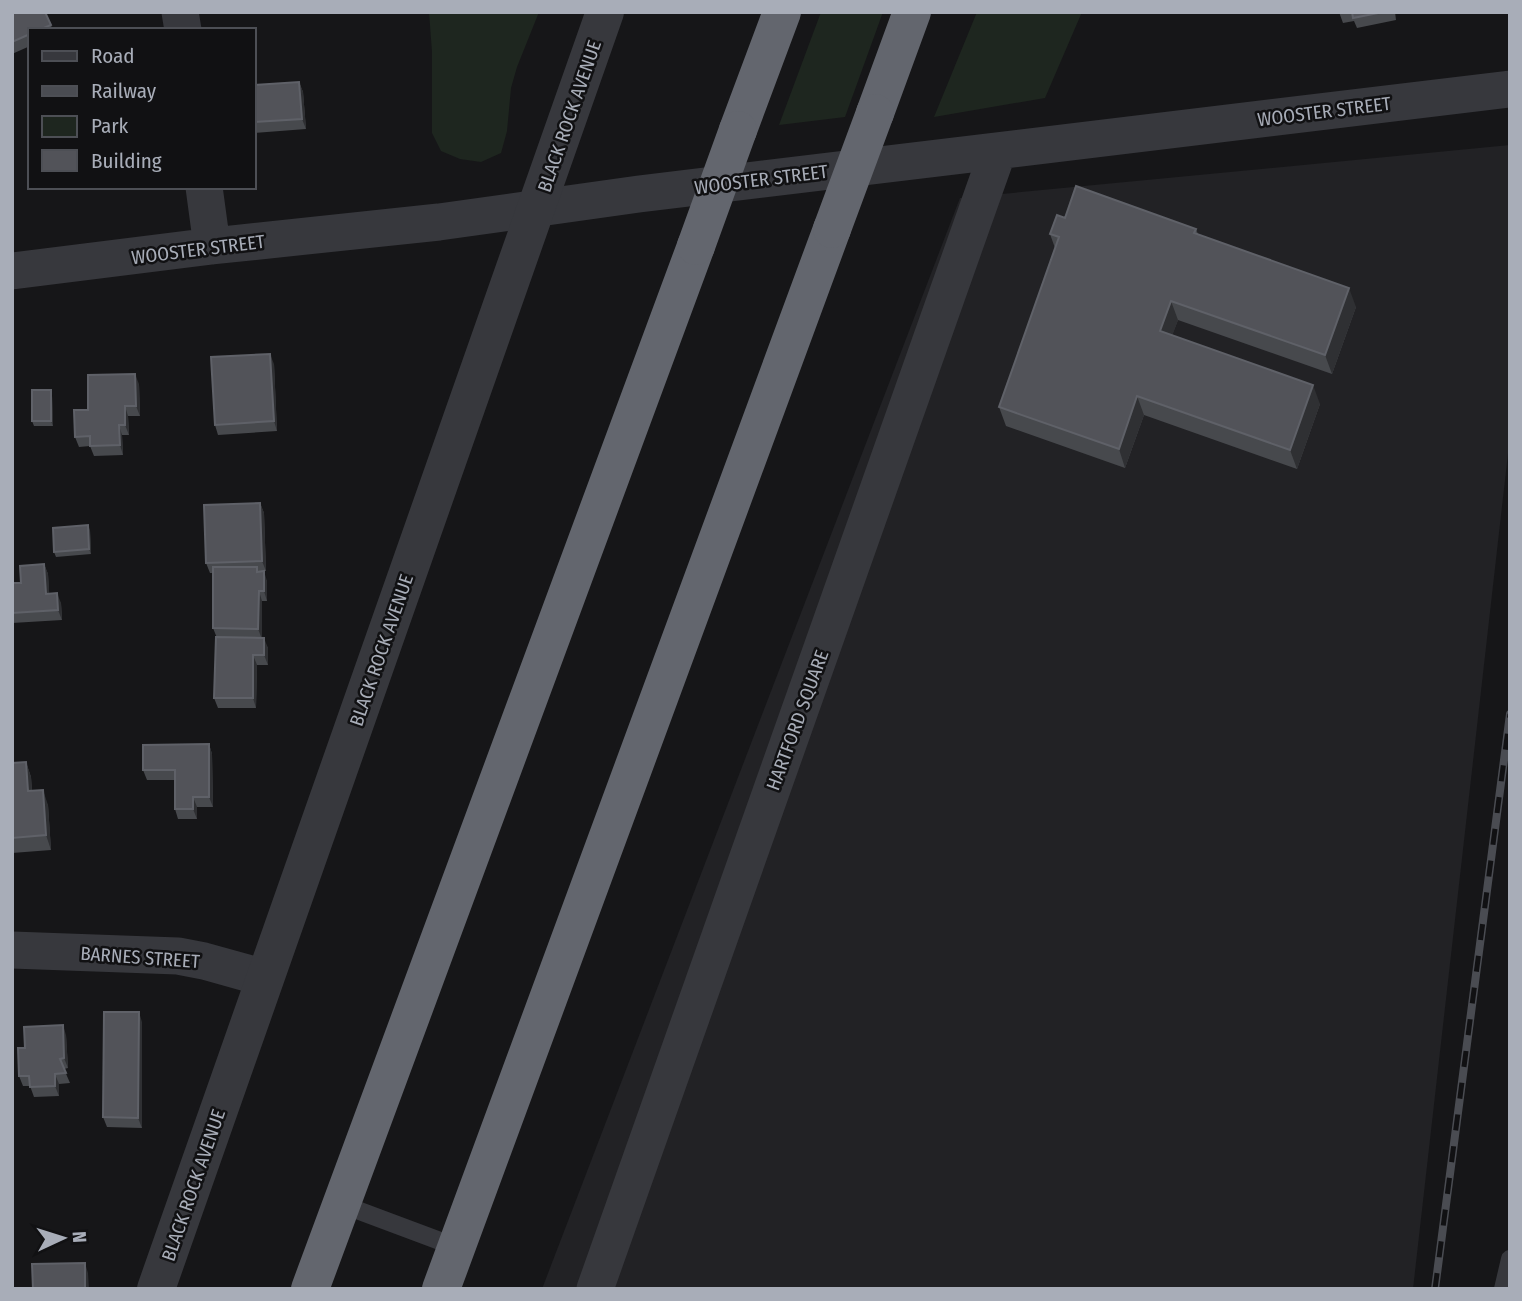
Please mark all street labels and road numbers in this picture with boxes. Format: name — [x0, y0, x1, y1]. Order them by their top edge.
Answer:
street label: BLACK ROCK AVENUE — [533, 37, 606, 195]
street label: WOOSTER STREET — [1256, 92, 1392, 131]
street label: WOOSTER STREET — [693, 160, 829, 199]
street label: WOOSTER STREET — [130, 230, 266, 269]
street label: BLACK ROCK AVENUE — [345, 571, 418, 729]
street label: HARTFORD SQUARE — [761, 647, 834, 793]
street label: BARNES STREET — [80, 942, 201, 973]
street label: BLACK ROCK AVENUE — [157, 1106, 230, 1264]

